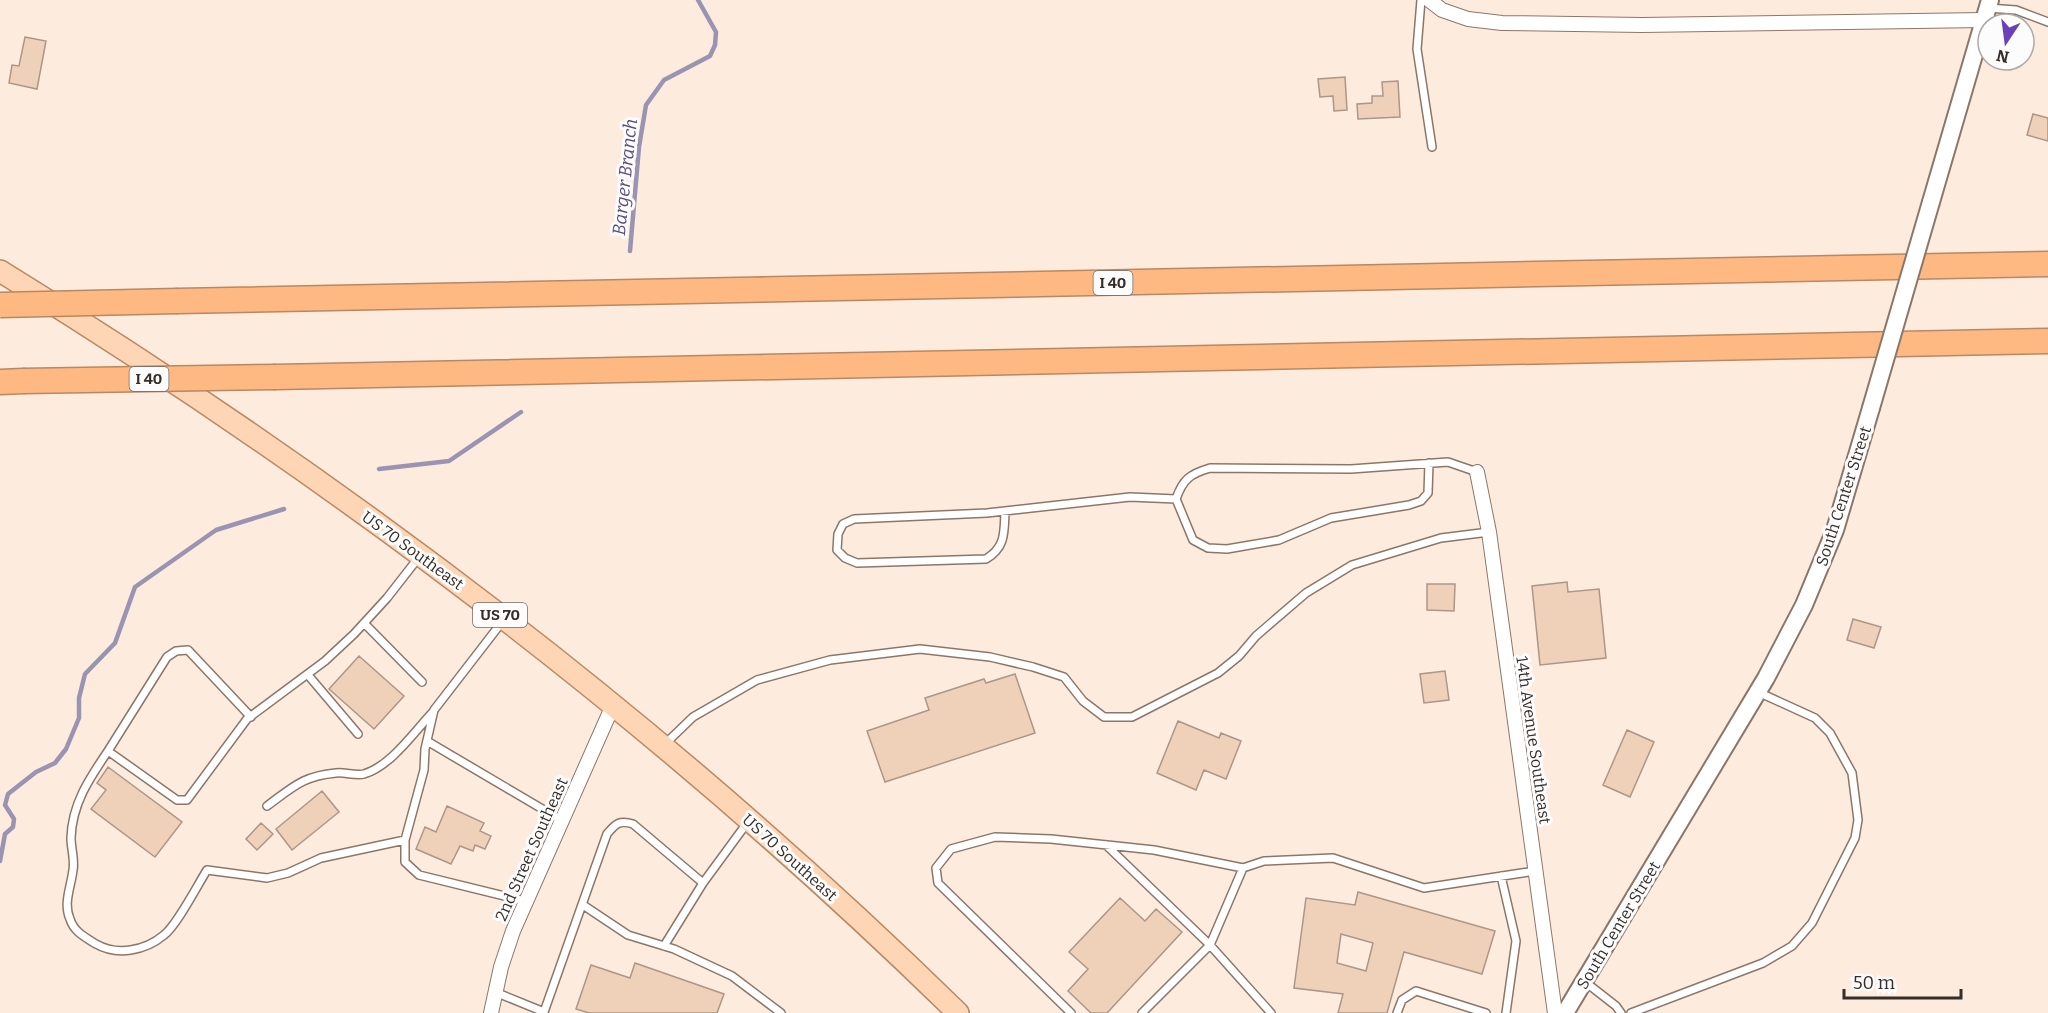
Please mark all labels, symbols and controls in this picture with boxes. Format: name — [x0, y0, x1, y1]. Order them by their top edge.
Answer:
north arrow — [1976, 12, 2036, 72]
text: N — [1995, 45, 2011, 67]
water label: Barger Branch — [608, 118, 642, 236]
road number: I 40 — [1094, 271, 1132, 295]
road number: I 40 — [130, 367, 168, 391]
street label: South Center Street — [1812, 424, 1875, 568]
street label: US 70 Southeast — [358, 507, 467, 594]
road number: US 70 — [473, 603, 527, 627]
street label: 14th Avenue Southeast — [1512, 655, 1555, 825]
street label: 2nd Street Southeast — [491, 774, 572, 924]
street label: US 70 Southeast — [738, 810, 841, 905]
street label: South Center Street — [1573, 858, 1664, 993]
scale bar — [1844, 962, 1961, 1000]
text: 50 m — [1853, 972, 1895, 994]

